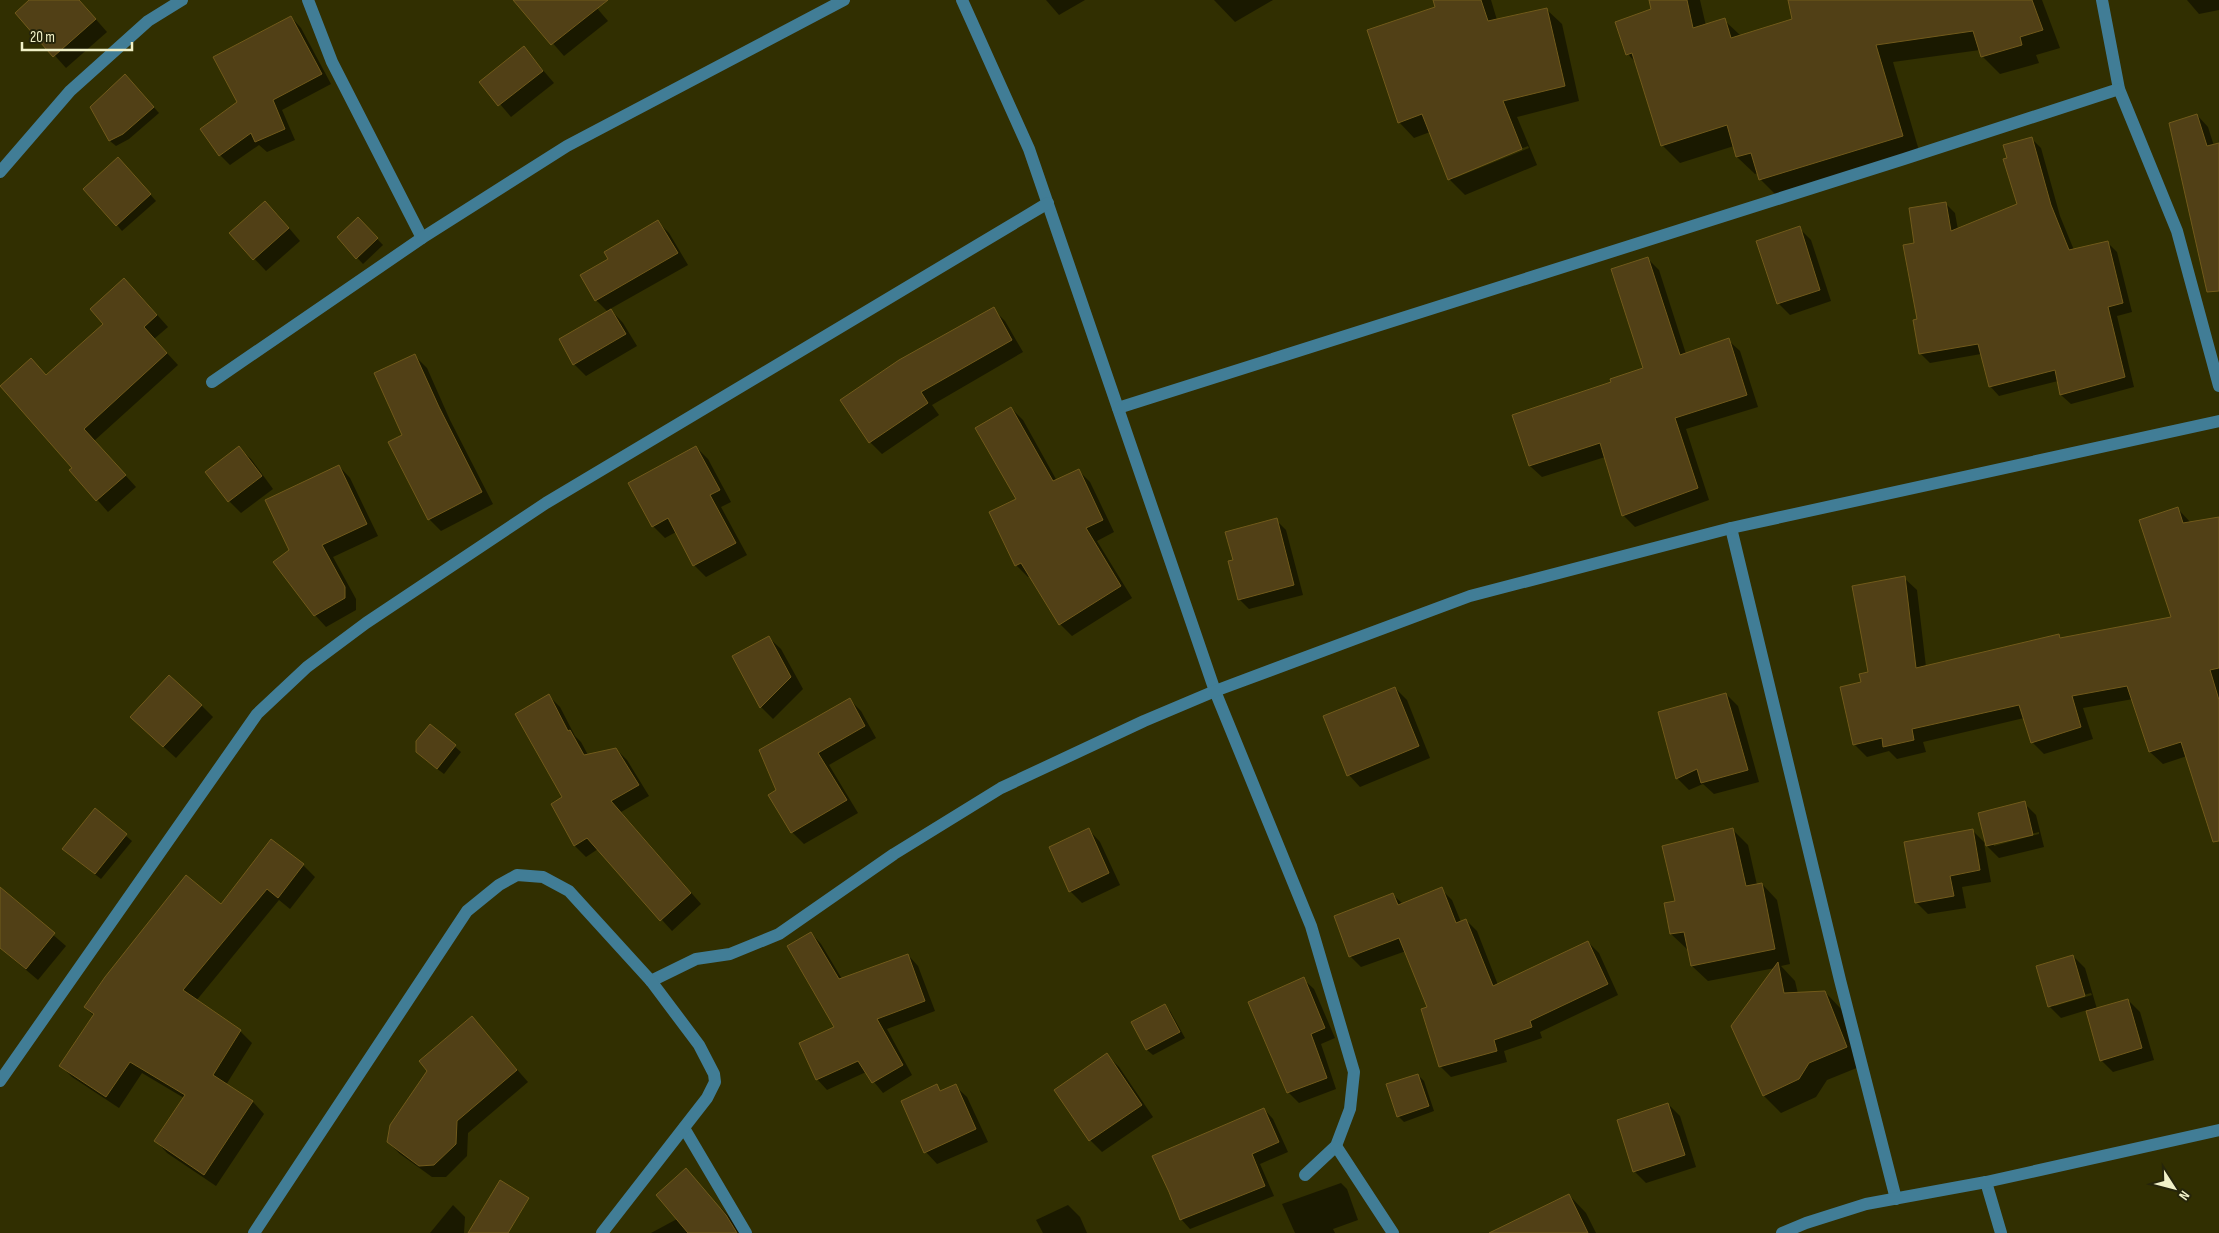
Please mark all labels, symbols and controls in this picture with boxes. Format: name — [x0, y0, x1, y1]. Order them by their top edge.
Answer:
scale bar — [22, 20, 132, 52]
text: 20 m — [30, 28, 55, 47]
north arrow — [2149, 1163, 2199, 1213]
text: N — [2175, 1187, 2193, 1203]

